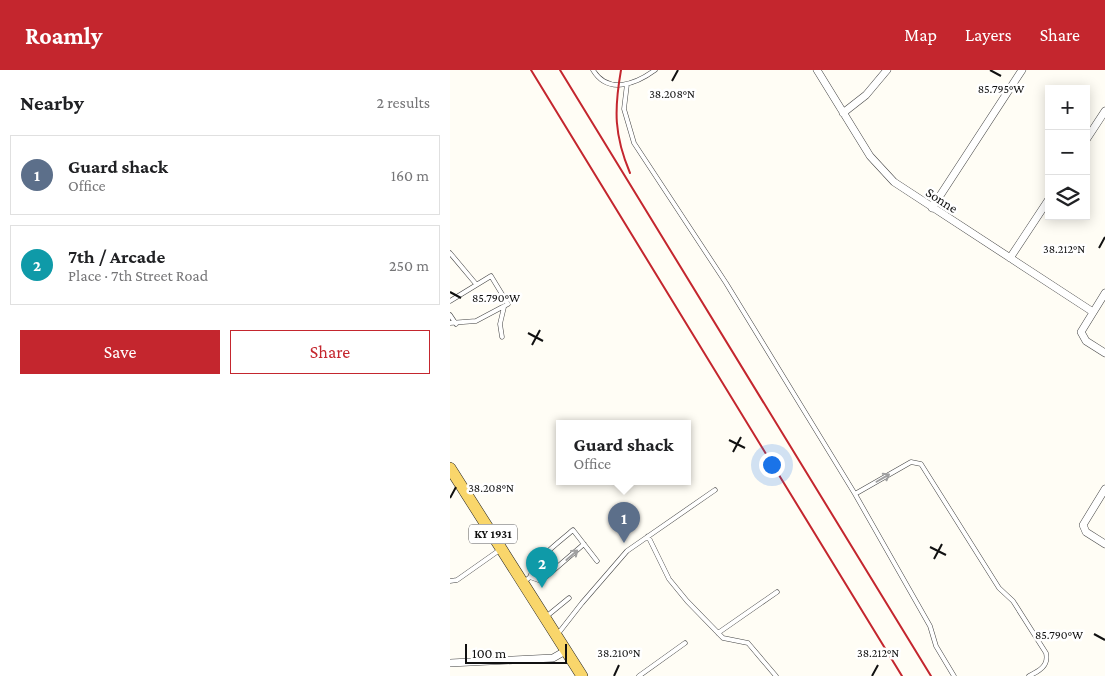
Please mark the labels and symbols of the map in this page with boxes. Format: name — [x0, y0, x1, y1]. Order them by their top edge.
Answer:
text: 85.795°W — [978, 82, 1024, 96]
text: 38.208°N — [649, 87, 695, 101]
street label: Sonne — [923, 184, 961, 216]
text: 38.212°N — [1043, 242, 1085, 256]
text: 85.790°W — [472, 291, 520, 305]
your location — [759, 452, 785, 478]
one-way arrow — [875, 472, 889, 482]
text: 38.208°N — [468, 481, 514, 495]
pin: 1 — [608, 502, 640, 543]
road number: KY 1931 — [469, 524, 517, 544]
pin: 2 — [526, 547, 558, 588]
one-way arrow — [565, 549, 578, 560]
text: 85.790°W — [1035, 628, 1083, 642]
scale bar — [465, 641, 568, 664]
text: 38.210°N — [597, 646, 641, 660]
text: 38.212°N — [857, 646, 899, 660]

